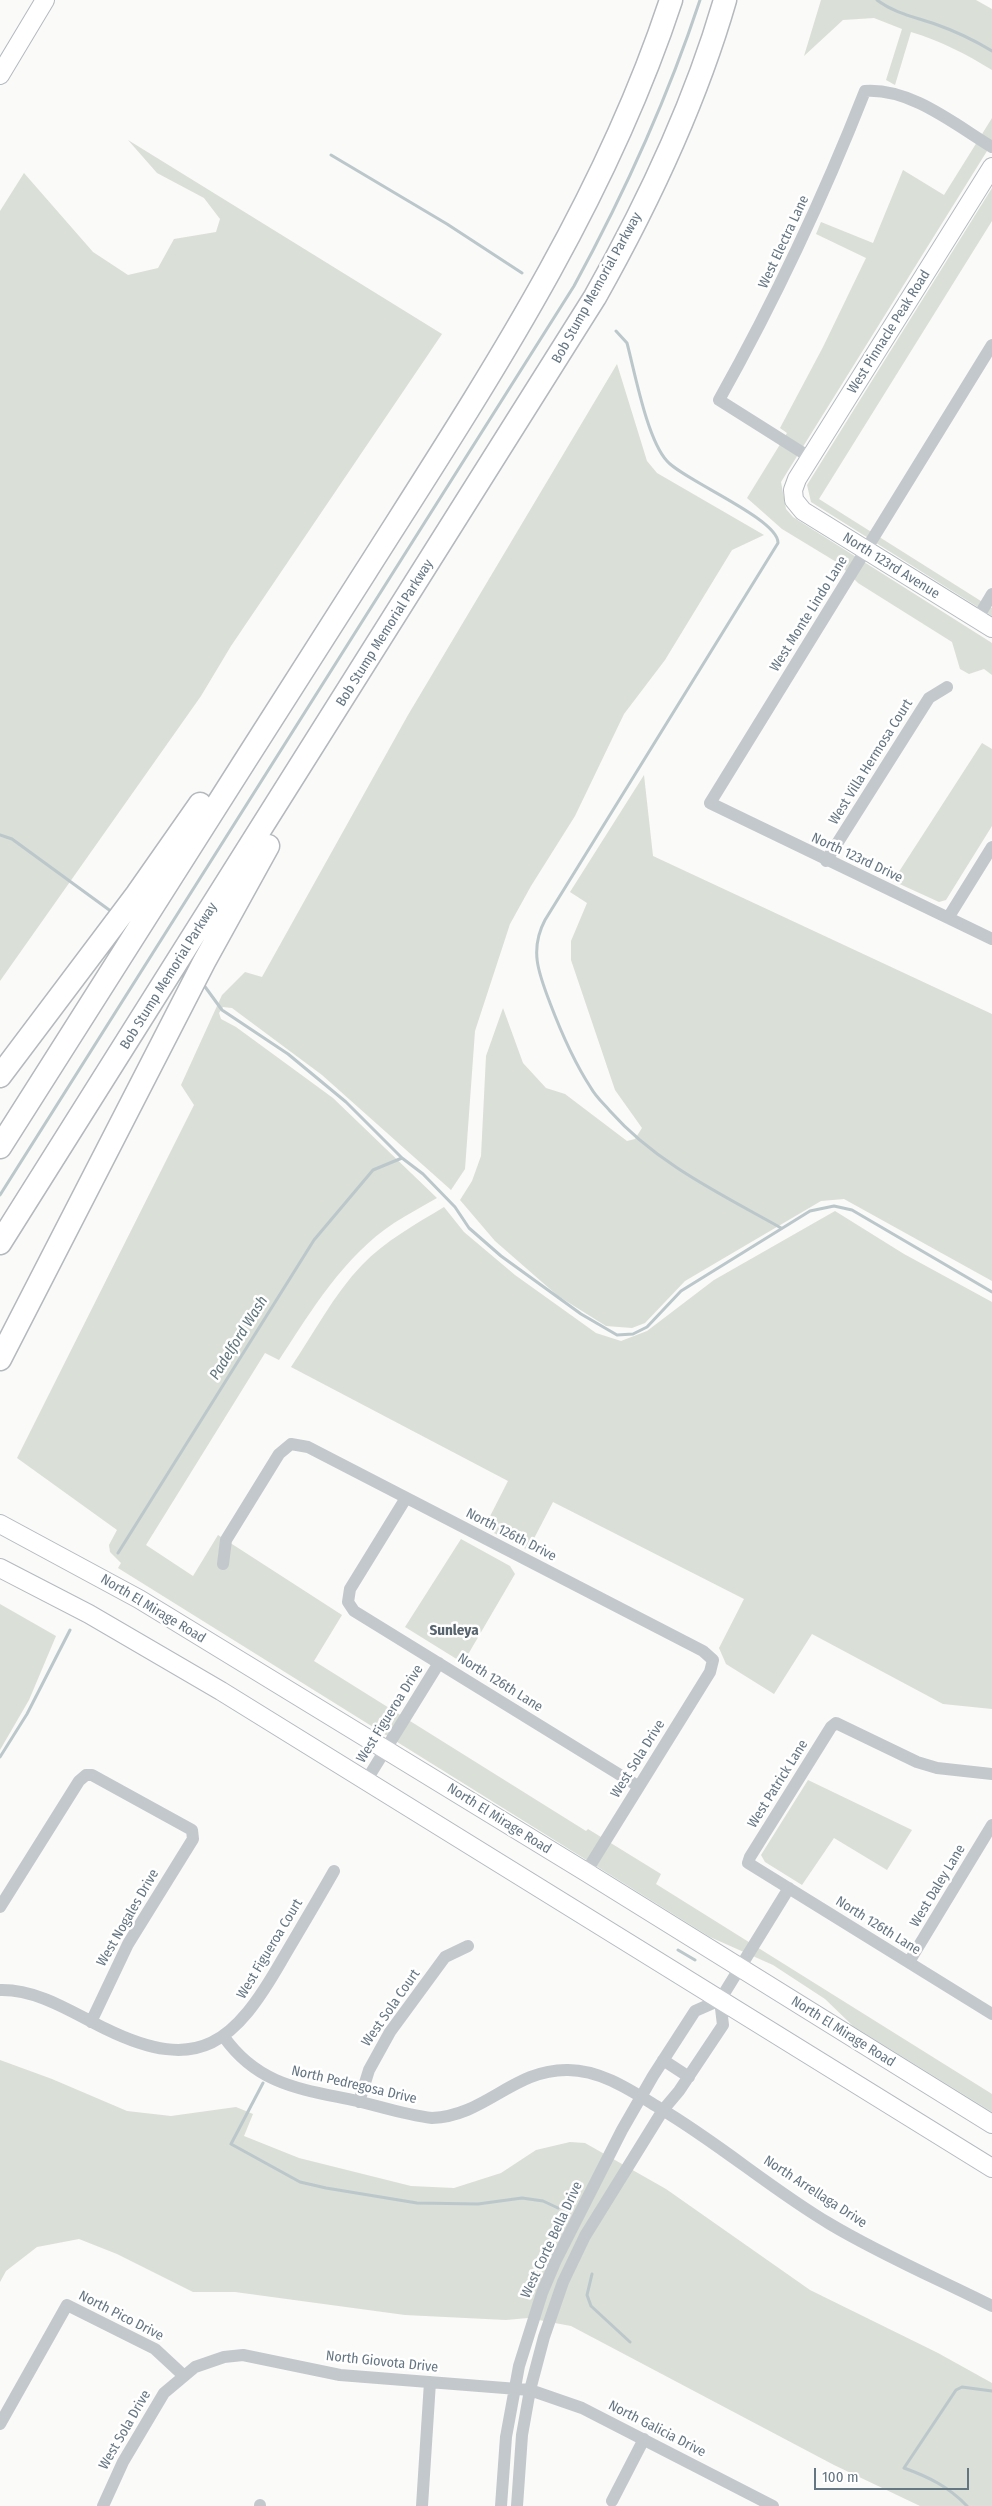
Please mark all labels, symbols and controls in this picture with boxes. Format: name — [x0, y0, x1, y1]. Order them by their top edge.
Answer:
street label: West Electra Lane — [755, 193, 813, 291]
street label: Bob Stump Memorial Parkway — [548, 210, 646, 366]
street label: West Pinnacle Peak Road — [844, 267, 934, 397]
street label: North 123rd Avenue — [839, 529, 943, 603]
street label: West Monte Lindo Lane — [767, 553, 851, 675]
street label: Bob Stump Memorial Parkway — [333, 556, 437, 710]
street label: West Villa Hermosa Court — [826, 696, 916, 828]
street label: North 123rd Drive — [809, 830, 905, 886]
street label: Bob Stump Memorial Parkway — [117, 899, 221, 1053]
water label: Padelford Wash — [206, 1293, 272, 1383]
street label: North 126th Drive — [463, 1505, 559, 1565]
street label: North El Mirage Road — [97, 1571, 209, 1647]
district label: Sunleya — [429, 1622, 479, 1640]
street label: North 126th Lane — [454, 1650, 546, 1716]
street label: West Figueroa Drive — [353, 1662, 427, 1766]
street label: West Sola Drive — [607, 1717, 669, 1801]
street label: West Patrick Lane — [744, 1737, 812, 1831]
street label: North El Mirage Road — [444, 1780, 554, 1858]
street label: West Daley Lane — [907, 1842, 969, 1930]
street label: West Nogales Drive — [93, 1866, 163, 1970]
street label: North 126th Lane — [832, 1893, 924, 1959]
street label: West Figueroa Court — [233, 1896, 307, 2002]
street label: West Sola Court — [358, 1966, 424, 2050]
street label: North El Mirage Road — [788, 1993, 898, 2071]
street label: North Pedregosa Drive — [290, 2062, 418, 2108]
street label: North Arrellaga Drive — [760, 2152, 870, 2232]
street label: West Corte Bella Drive — [518, 2179, 586, 2301]
street label: North Pico Drive — [76, 2287, 166, 2345]
street label: North Giovota Drive — [325, 2348, 439, 2376]
street label: West Sola Drive — [96, 2387, 154, 2473]
street label: North Galicia Drive — [605, 2397, 709, 2461]
scale bar — [817, 2458, 972, 2490]
text: 100 m — [822, 2468, 859, 2486]

